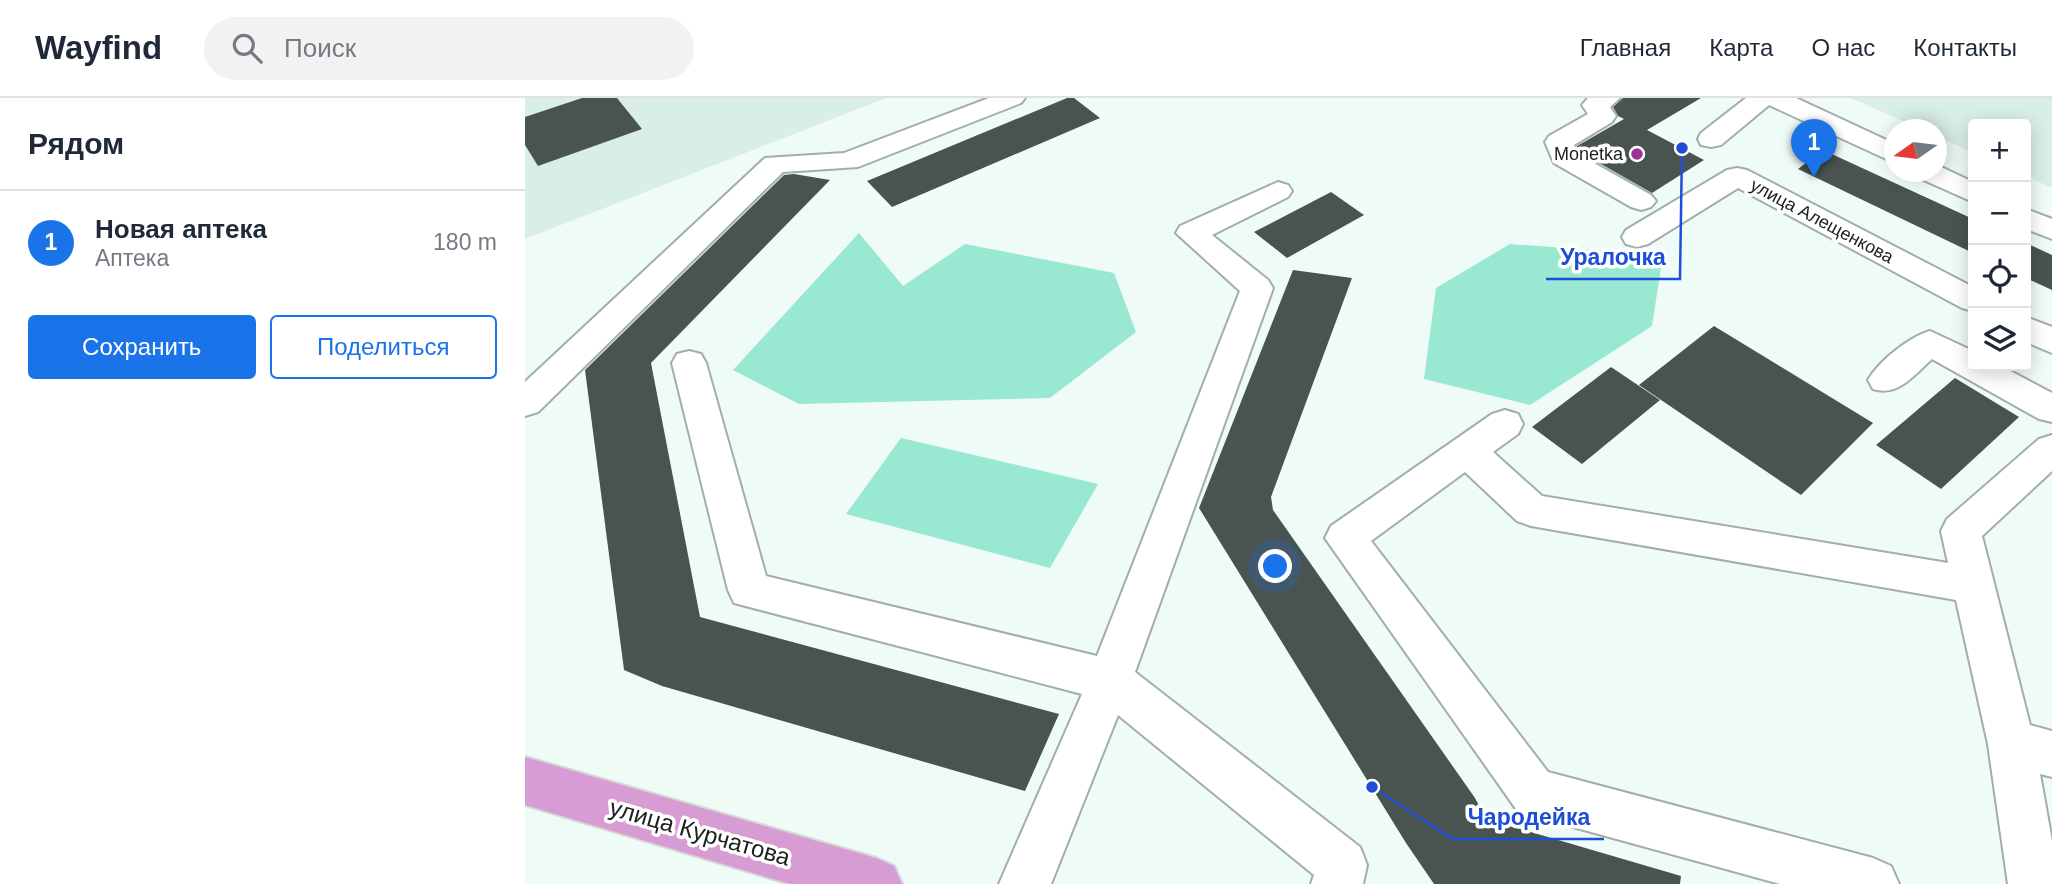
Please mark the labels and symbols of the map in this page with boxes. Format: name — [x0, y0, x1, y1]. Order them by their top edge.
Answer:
pin: 1 — [1791, 119, 1837, 177]
north arrow — [1884, 119, 1947, 182]
place label: Monetka — [1554, 144, 1624, 164]
marker: Monetka — [1629, 146, 1645, 162]
street label: улица Алещенкова — [1747, 175, 1898, 268]
callout: Уралочка — [1546, 235, 1680, 279]
text: Уралочка — [1560, 244, 1666, 270]
your location — [1258, 549, 1292, 583]
street label: улица Курчатова — [607, 793, 794, 871]
callout: Чародейка — [1453, 795, 1604, 839]
text: Чародейка — [1468, 804, 1590, 830]

